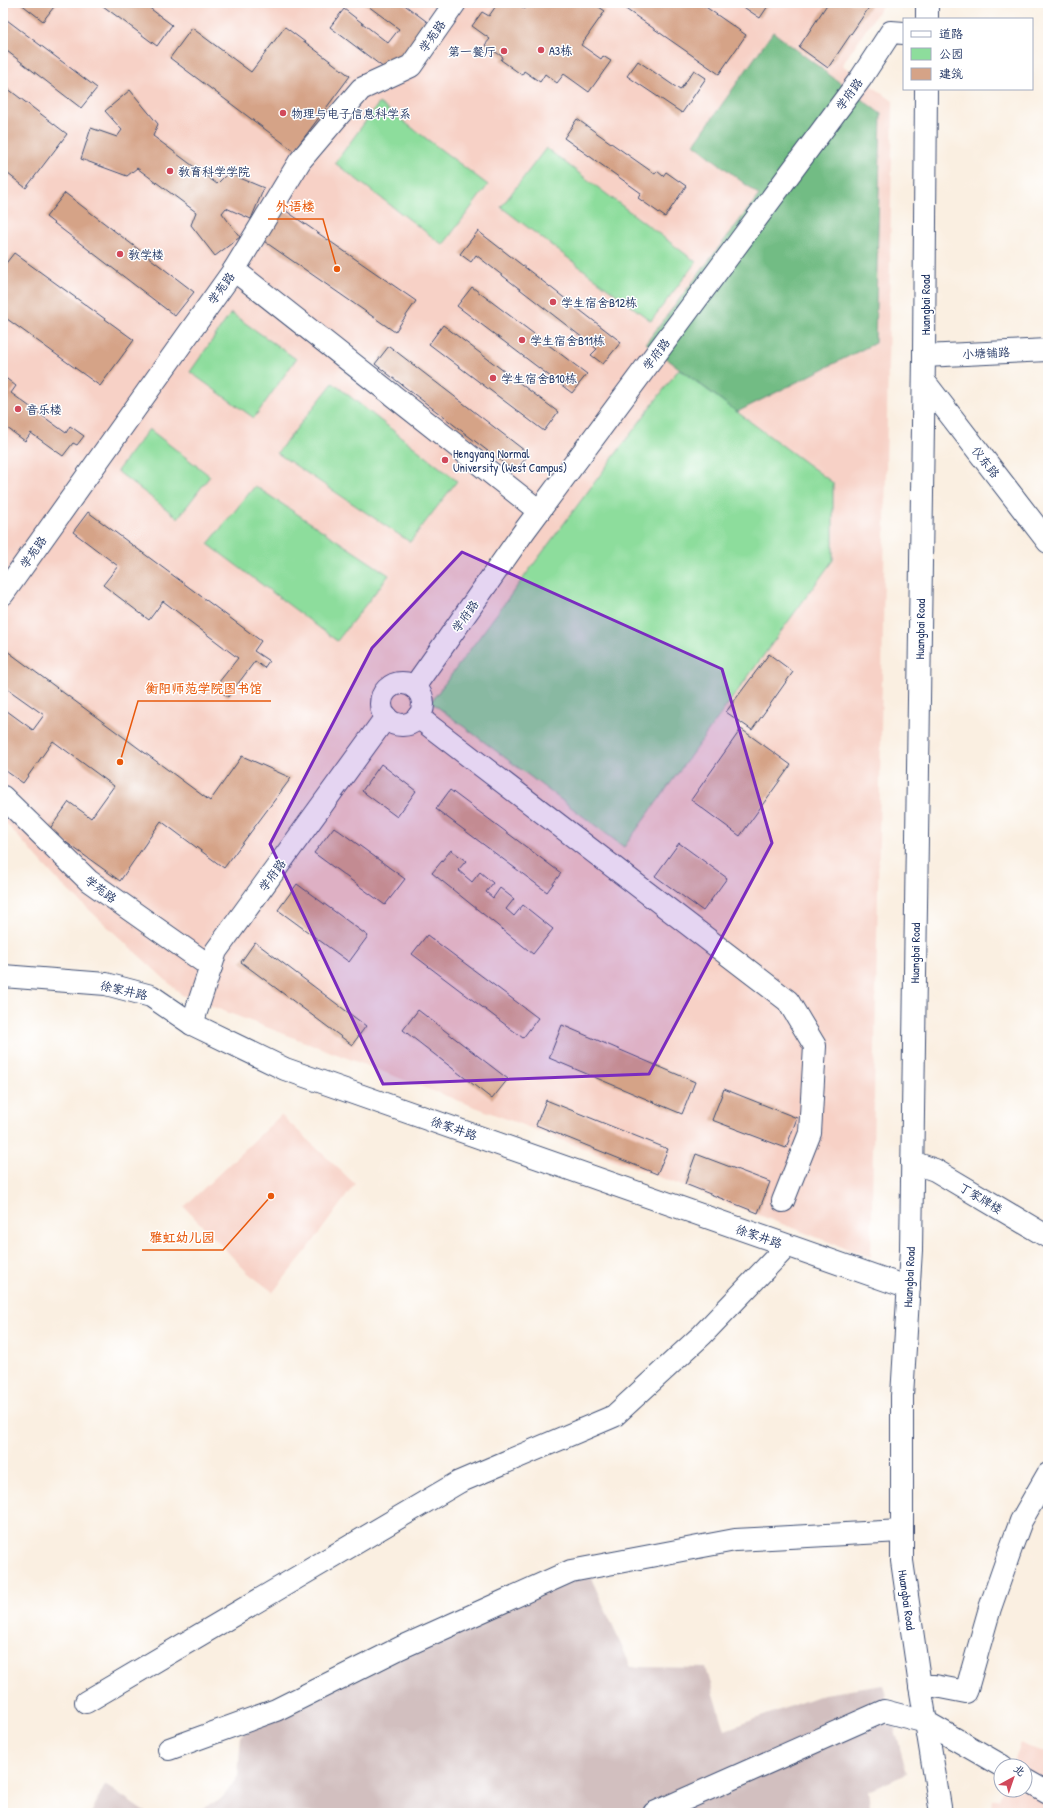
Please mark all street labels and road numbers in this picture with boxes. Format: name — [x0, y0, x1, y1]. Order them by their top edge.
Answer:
street label: 学苑路 — [415, 16, 449, 56]
street label: 学府路 — [832, 74, 866, 114]
street label: 学苑路 — [204, 268, 238, 308]
street label: Huangbai Road — [917, 274, 934, 335]
street label: 学府路 — [638, 335, 674, 373]
street label: 小塘铺路 — [962, 343, 1010, 363]
street label: 仪东路 — [968, 443, 1004, 481]
street label: 学苑路 — [16, 532, 50, 572]
street label: 学府路 — [448, 596, 482, 636]
street label: Huangbai Road — [911, 598, 929, 659]
street label: 学府路 — [255, 855, 289, 895]
street label: 学苑路 — [82, 871, 120, 907]
street label: Huangbai Road — [906, 922, 924, 983]
street label: 徐家井路 — [99, 976, 149, 1004]
street label: 徐家井路 — [429, 1112, 479, 1144]
street label: 丁家牌楼 — [956, 1178, 1006, 1218]
street label: 徐家井路 — [734, 1220, 784, 1252]
street label: Huangbai Road — [899, 1246, 919, 1308]
street label: Huangbai Road — [894, 1569, 920, 1632]

